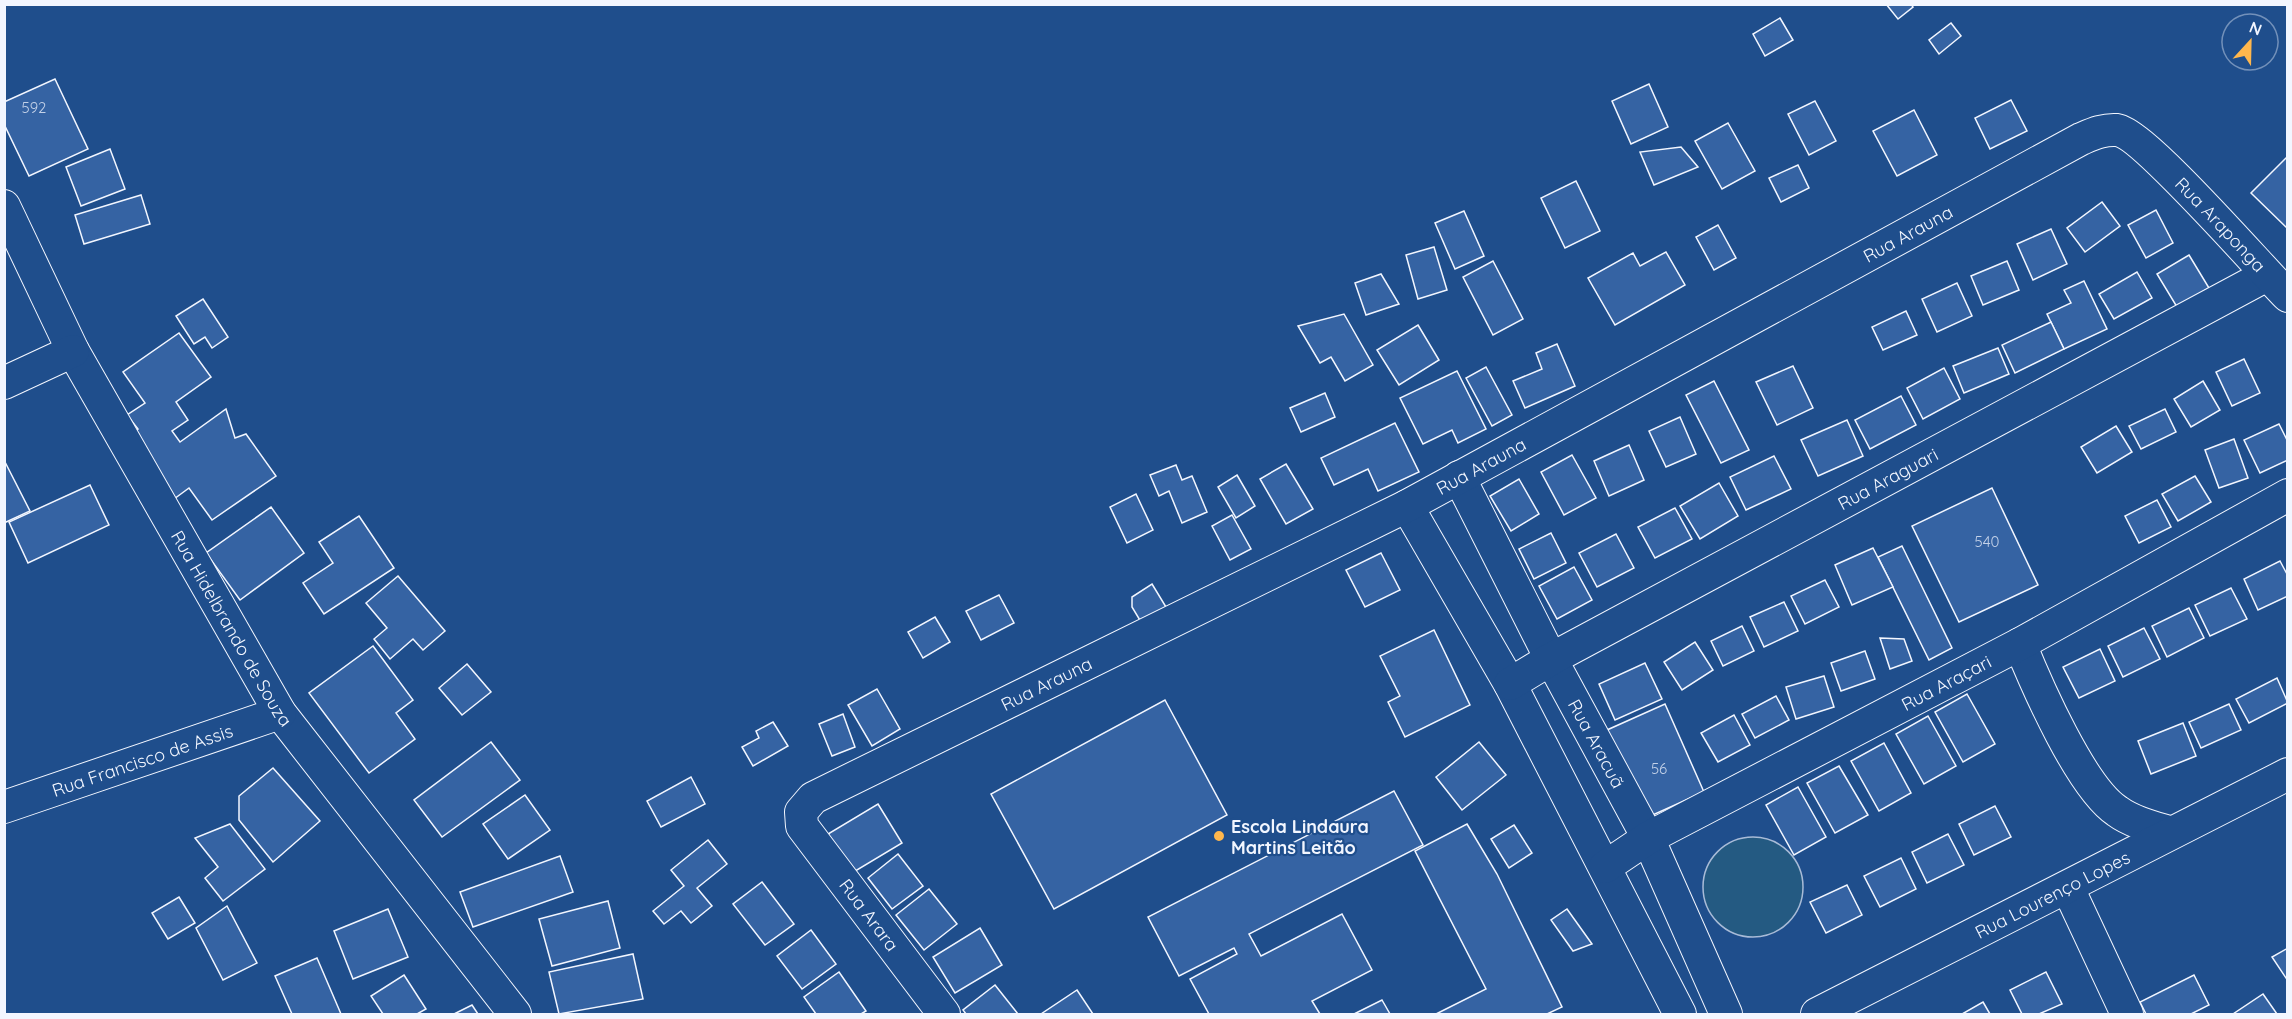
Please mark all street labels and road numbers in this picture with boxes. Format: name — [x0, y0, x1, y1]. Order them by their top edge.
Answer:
street label: Rua Araponga — [2171, 172, 2271, 277]
street label: Rua Arauna — [1859, 200, 1956, 267]
street label: Rua Arauna — [1432, 432, 1530, 500]
street label: Rua Araguari — [1834, 442, 1942, 515]
street label: Rua Hidelbrando de Souza — [166, 526, 297, 731]
street label: Rua Araçari — [1897, 650, 1995, 716]
street label: Rua Arauna — [997, 651, 1096, 715]
street label: Rua Aracuã — [1563, 695, 1630, 792]
street label: Rua Francisco de Assis — [49, 718, 236, 801]
street label: Rua Lourenço Lopes — [1971, 845, 2134, 943]
street label: Rua Arara — [834, 874, 904, 956]

